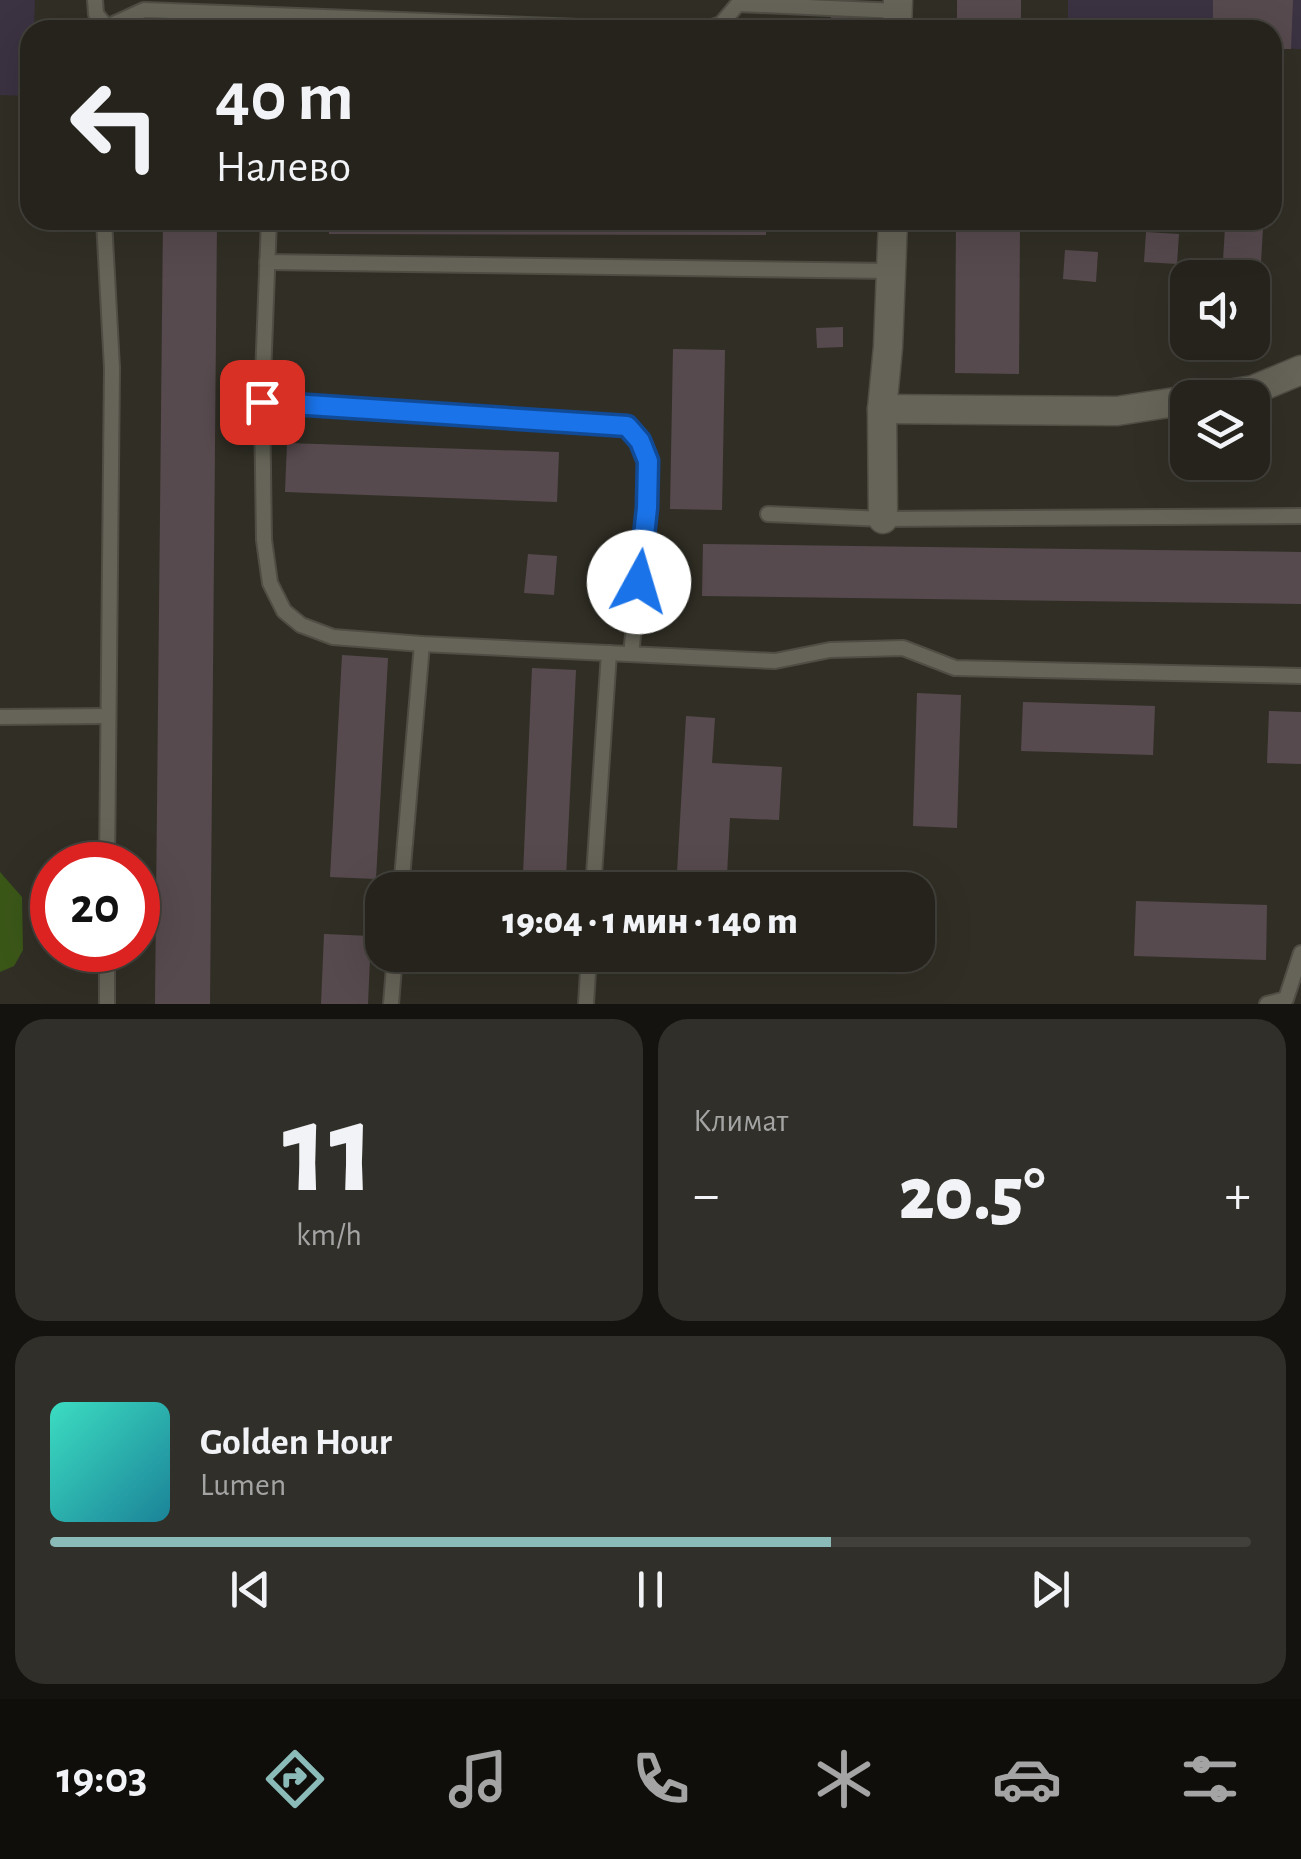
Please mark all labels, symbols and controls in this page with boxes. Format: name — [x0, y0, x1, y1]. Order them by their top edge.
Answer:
icon: left — [50, 60, 180, 190]
text: 40 m — [215, 63, 354, 133]
text: Налево — [215, 145, 351, 190]
map controls — [1170, 260, 1270, 480]
button: sound — [1170, 260, 1270, 360]
pin — [220, 360, 305, 445]
icon: arrive — [235, 375, 290, 430]
button: layers — [1170, 380, 1270, 480]
position arrow — [587, 530, 691, 634]
speed limit sign: 20 — [30, 842, 160, 972]
text: 19:04 · 1 мин · 140 m — [502, 903, 798, 941]
text: 11 — [282, 1086, 376, 1216]
text: Климат — [693, 1105, 788, 1137]
text: 20.5° — [899, 1158, 1045, 1233]
text: − — [693, 1168, 719, 1223]
text: + — [1225, 1168, 1251, 1223]
text: km/h — [296, 1219, 362, 1251]
text: Golden Hour — [200, 1424, 392, 1462]
text: Lumen — [200, 1469, 286, 1501]
icon: previous — [223, 1562, 278, 1617]
icon: pause — [623, 1562, 678, 1617]
icon: next — [1023, 1562, 1078, 1617]
icon: directions — [260, 1744, 330, 1814]
icon: music — [443, 1744, 513, 1814]
icon: phone — [626, 1744, 696, 1814]
icon: climate — [809, 1744, 879, 1814]
icon: car — [992, 1744, 1062, 1814]
icon: filters — [1175, 1744, 1245, 1814]
text: 19:03 — [56, 1756, 148, 1801]

